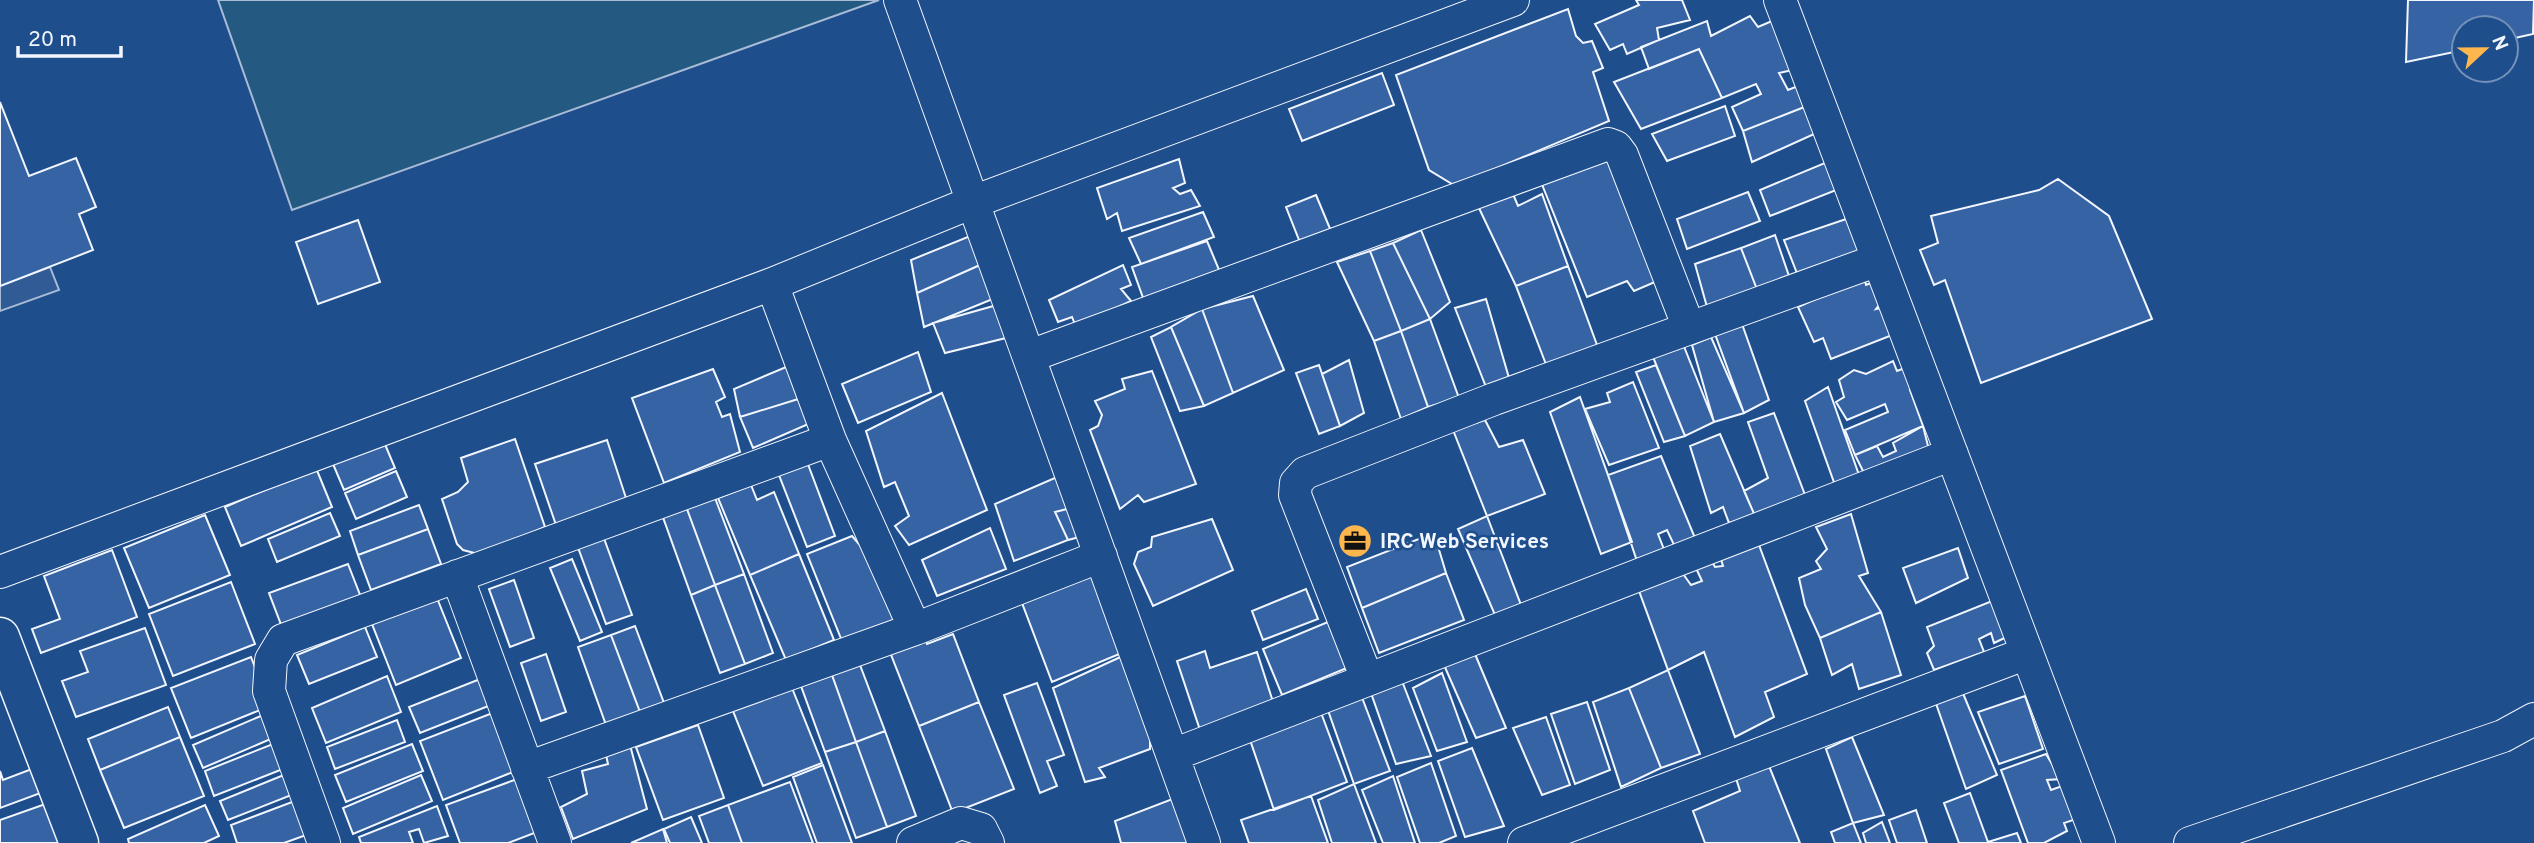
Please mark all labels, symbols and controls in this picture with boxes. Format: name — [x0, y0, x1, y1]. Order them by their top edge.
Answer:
scale bar — [18, 14, 121, 58]
north arrow — [2450, 14, 2520, 84]
text: 20 m — [28, 27, 77, 54]
text: N — [2485, 33, 2513, 54]
office icon: IRC Web Services — [1336, 522, 1374, 560]
place label: IRC Web Services — [1380, 529, 1549, 556]

